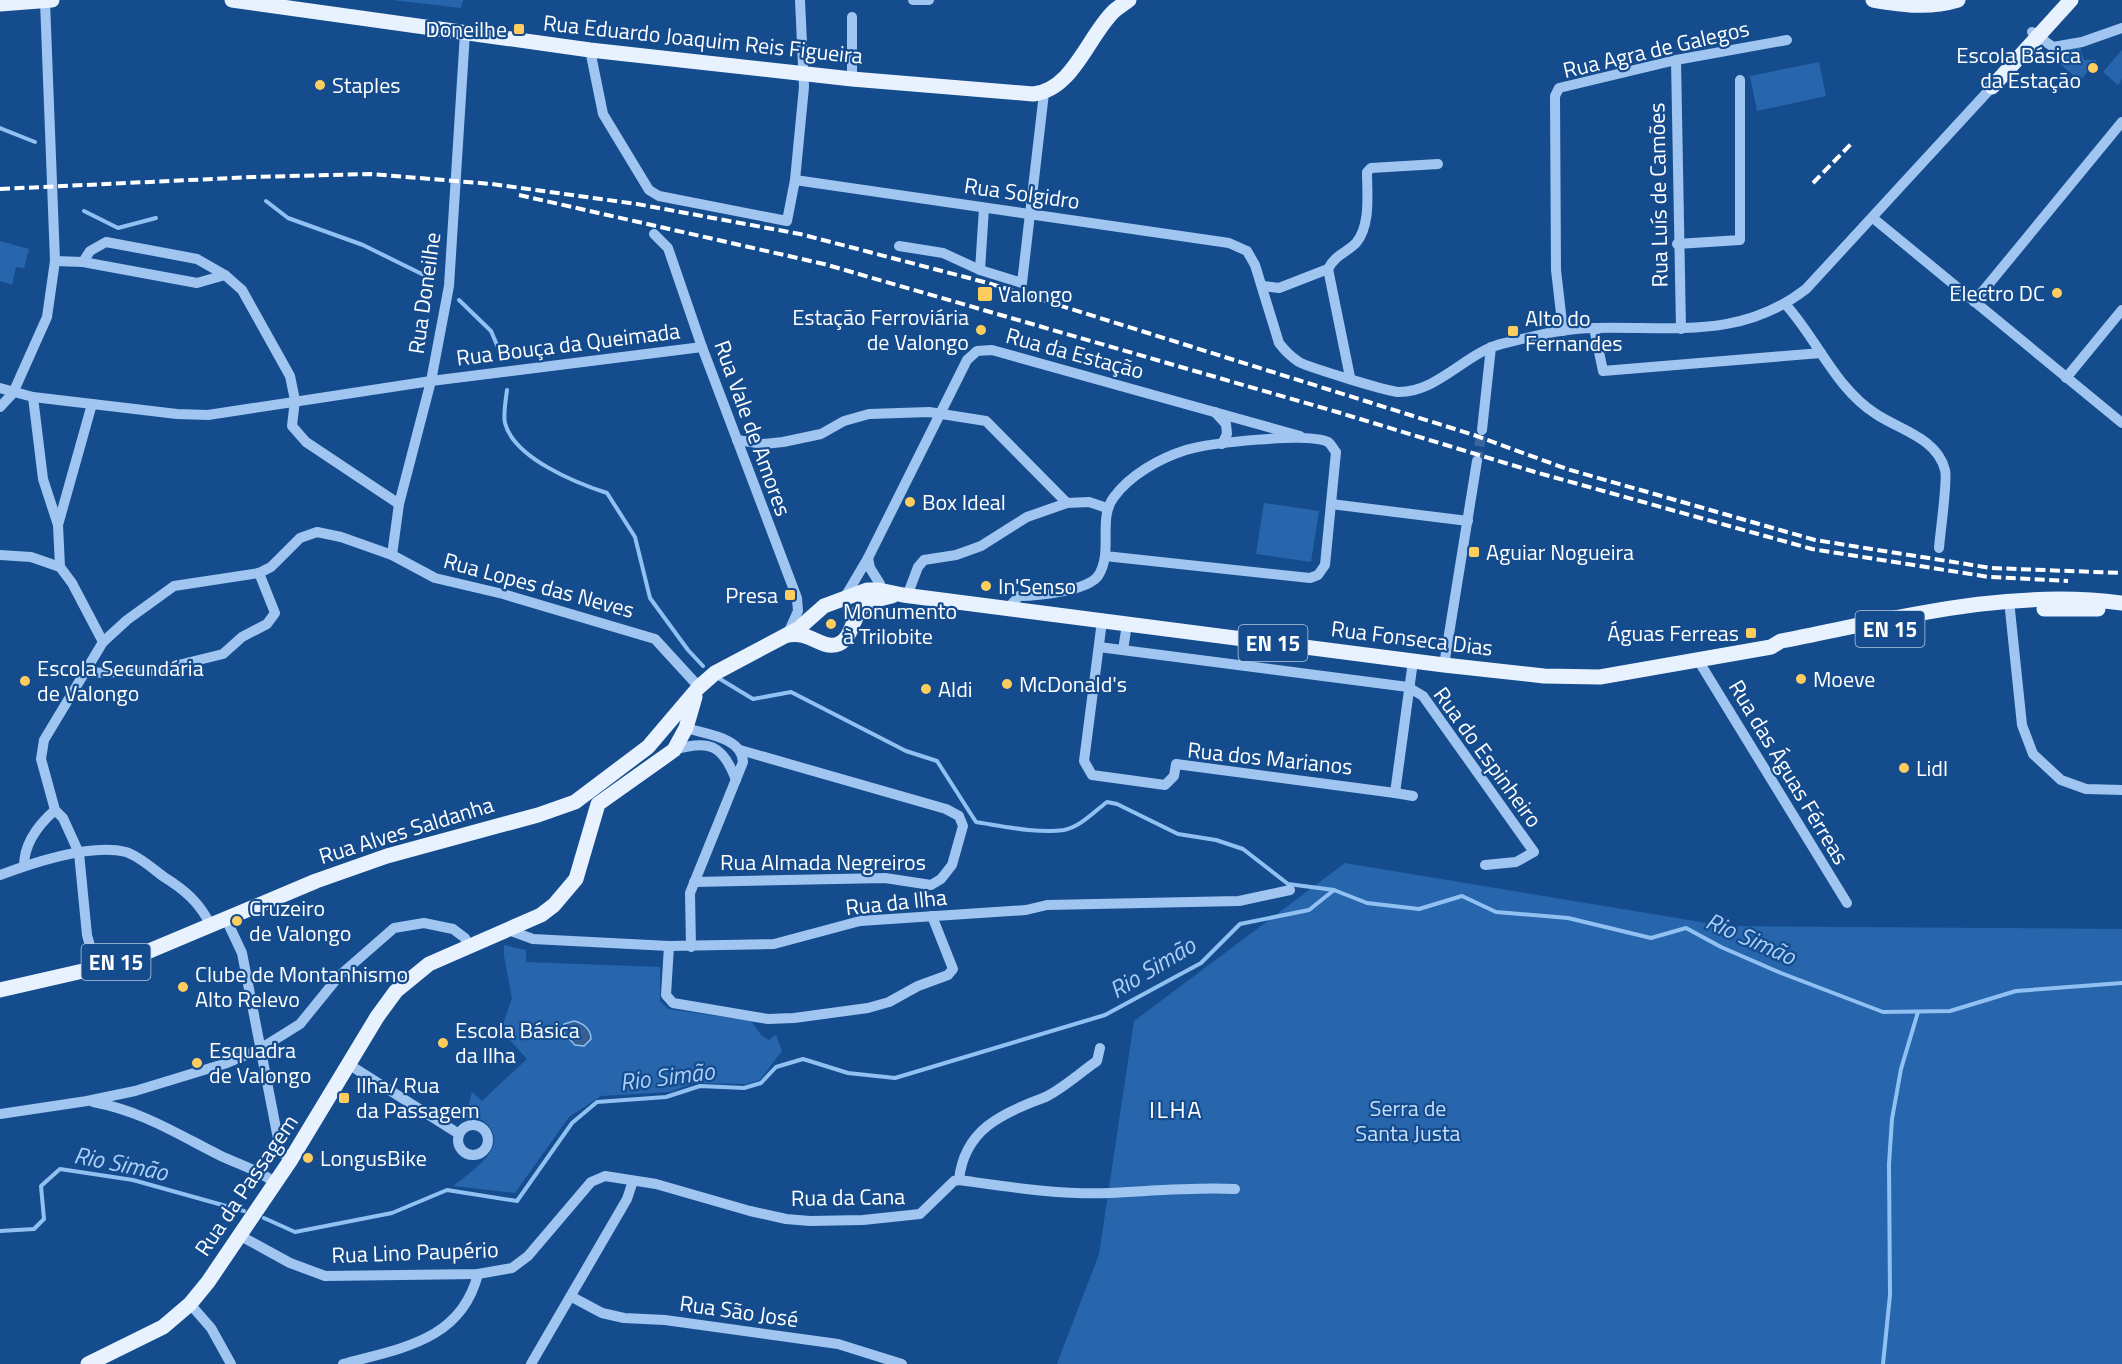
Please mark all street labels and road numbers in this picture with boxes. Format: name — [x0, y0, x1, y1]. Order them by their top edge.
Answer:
street label: Rua Eduardo Joaquim Reis Figueira — [541, 5, 865, 73]
street label: Rua Agra de Galegos — [1559, 11, 1753, 87]
street label: Rua Luís de Camões — [1639, 102, 1677, 288]
street label: Rua Solgidro — [962, 168, 1082, 218]
street label: Rua Doneilhe — [399, 230, 449, 356]
street label: Rua Bouça da Queimada — [454, 313, 682, 375]
street label: Rua da Estação — [1002, 318, 1148, 388]
street label: Rua Vale de Amores — [705, 335, 801, 521]
street label: Rua Lopes das Neves — [440, 543, 638, 627]
street label: Rua Fonseca Dias — [1329, 611, 1495, 665]
road number: EN 15 — [1856, 611, 1924, 647]
road number: EN 15 — [1238, 625, 1308, 661]
street label: Rua das Águas Férreas — [1720, 673, 1858, 871]
street label: Rua do Espinheiro — [1425, 680, 1551, 834]
street label: Rua dos Marianos — [1186, 732, 1354, 784]
street label: Rua Alves Saldanha — [314, 787, 498, 873]
street label: Rua Almada Negreiros — [720, 845, 926, 879]
street label: Rua da Ilha — [844, 880, 948, 924]
road number: EN 15 — [82, 944, 150, 980]
street label: Rua da Passagem — [186, 1107, 306, 1263]
street label: Rua da Cana — [791, 1179, 905, 1215]
street label: Rua Lino Paupério — [331, 1232, 499, 1272]
street label: Rua São José — [677, 1286, 801, 1336]

